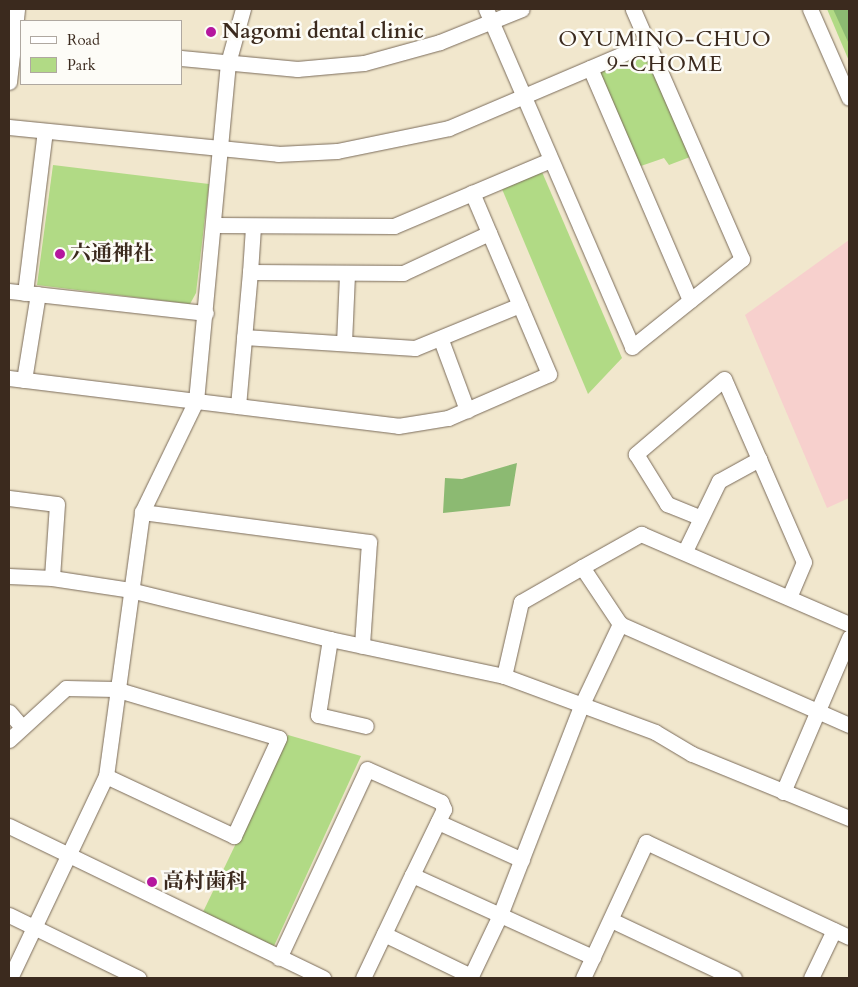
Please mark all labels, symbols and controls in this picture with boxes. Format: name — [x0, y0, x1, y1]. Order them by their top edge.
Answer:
place label: Nagomi dental clinic — [222, 19, 424, 45]
legend — [20, 20, 182, 85]
marker: Nagomi dental clinic — [204, 25, 218, 39]
district label: OYUMINO-CHUO 9-CHOME — [557, 26, 773, 78]
text: Road — [67, 30, 100, 50]
text: Park — [67, 55, 96, 75]
place label: 六通神社 — [70, 241, 154, 267]
marker: 六通神社 — [54, 248, 66, 260]
place label: 高村歯科 — [163, 869, 247, 895]
marker: 高村歯科 — [145, 875, 159, 889]

